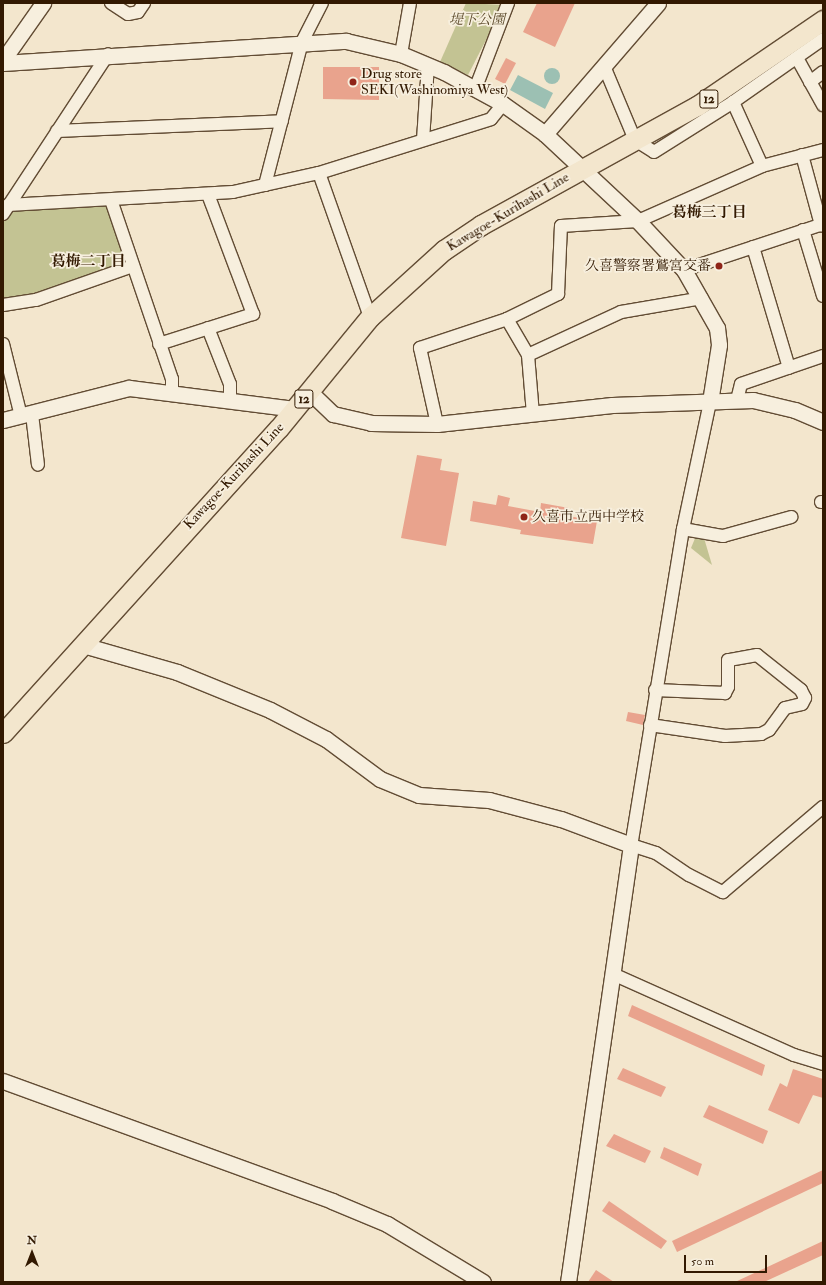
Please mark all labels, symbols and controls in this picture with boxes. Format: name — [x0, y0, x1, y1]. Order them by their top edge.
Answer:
park label: 堤下公園 — [449, 12, 505, 28]
place label: Drug store SEKI(Washinomiya West) — [361, 66, 508, 98]
marker: Drug store SEKI(Washinomiya West) — [348, 77, 358, 87]
road number: 12 — [699, 88, 719, 110]
street label: Kawagoe-Kurihashi Line — [444, 169, 572, 255]
district label: 葛梅三丁目 — [672, 204, 746, 222]
district label: 葛梅二丁目 — [51, 253, 125, 271]
place label: 久喜警察署鷲宮交番 — [585, 258, 711, 274]
marker: 久喜警察署鷲宮交番 — [714, 261, 724, 271]
road number: 12 — [294, 388, 314, 410]
street label: Kawagoe-Kurihashi Line — [180, 419, 288, 533]
place label: 久喜市立西中学校 — [532, 509, 644, 525]
marker: 久喜市立西中学校 — [519, 512, 529, 522]
north arrow — [12, 1233, 52, 1273]
text: N — [27, 1234, 37, 1247]
scale bar — [686, 1247, 769, 1273]
text: 50 m — [691, 1254, 714, 1269]

